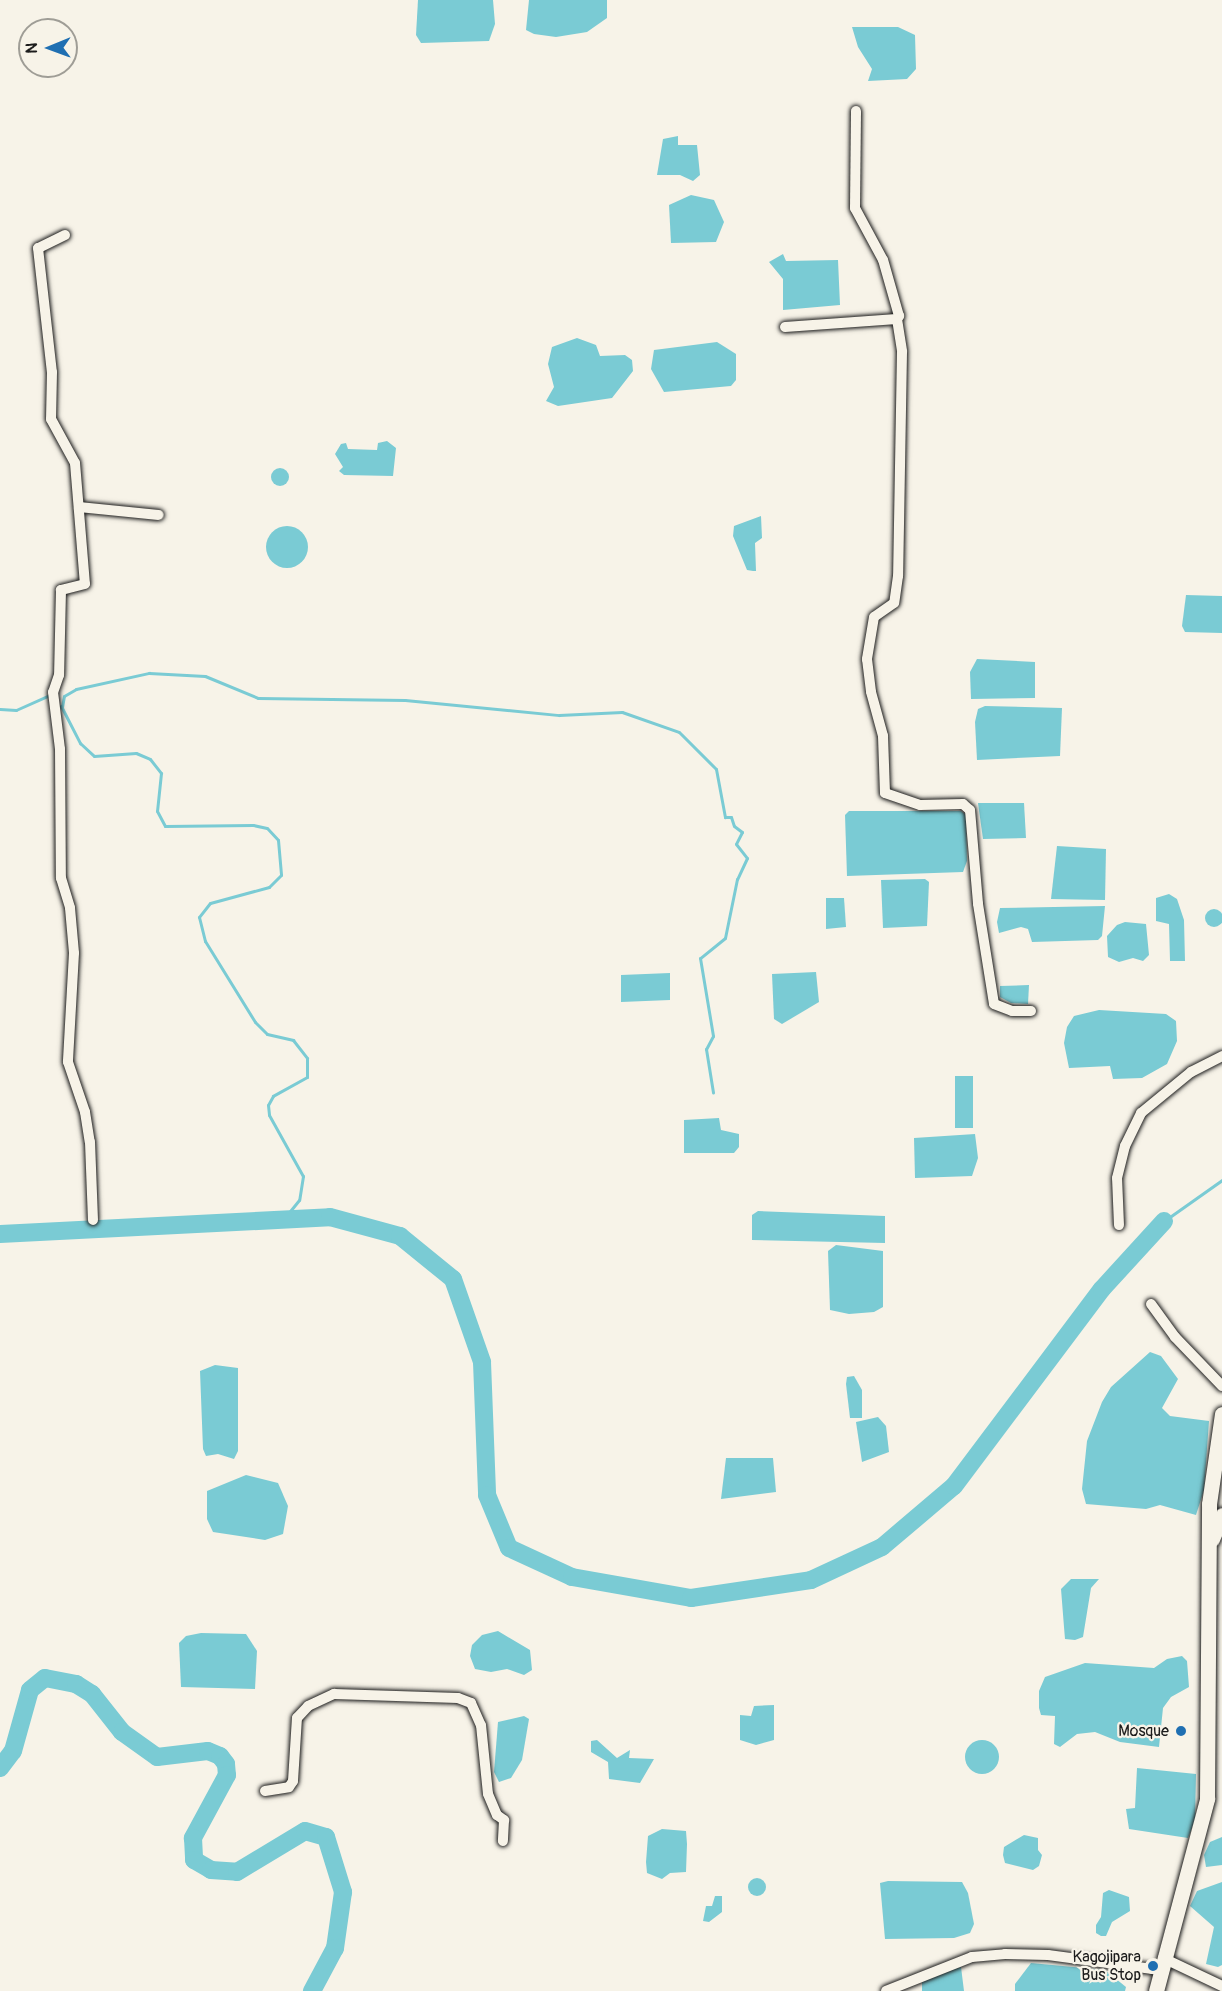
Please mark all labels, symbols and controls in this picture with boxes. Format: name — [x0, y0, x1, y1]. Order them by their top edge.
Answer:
north arrow — [18, 18, 78, 78]
text: N — [22, 43, 42, 54]
place label: Mosque — [1118, 1721, 1169, 1741]
marker: Mosque — [1174, 1724, 1188, 1738]
place label: Kagojipara Bus Stop — [1073, 1947, 1141, 1985]
marker: Kagojipara Bus Stop — [1146, 1959, 1160, 1973]

